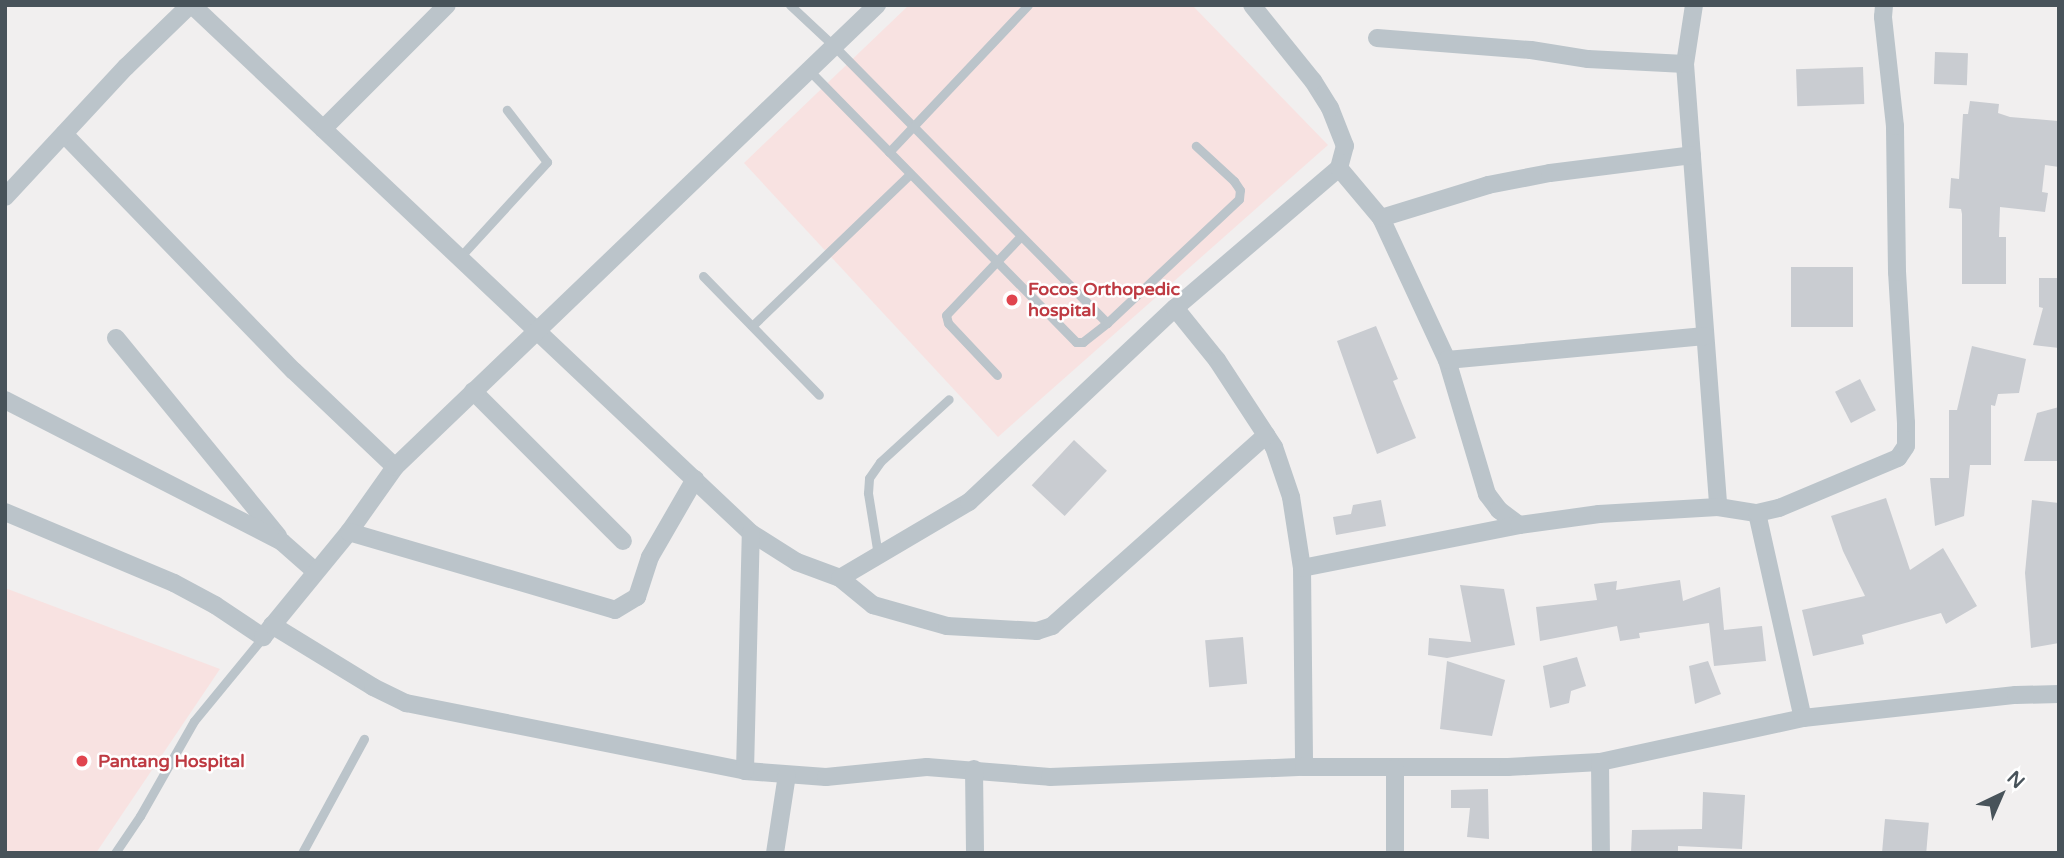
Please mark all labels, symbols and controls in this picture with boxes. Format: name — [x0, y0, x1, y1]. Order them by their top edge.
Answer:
place label: Focos Orthopedic hospital — [1028, 279, 1180, 322]
marker: Focos Orthopedic hospital — [1002, 290, 1022, 310]
place label: Pantang Hospital — [98, 750, 245, 772]
marker: Pantang Hospital — [72, 751, 92, 771]
north arrow — [1966, 760, 2036, 830]
text: N — [2002, 767, 2029, 793]

